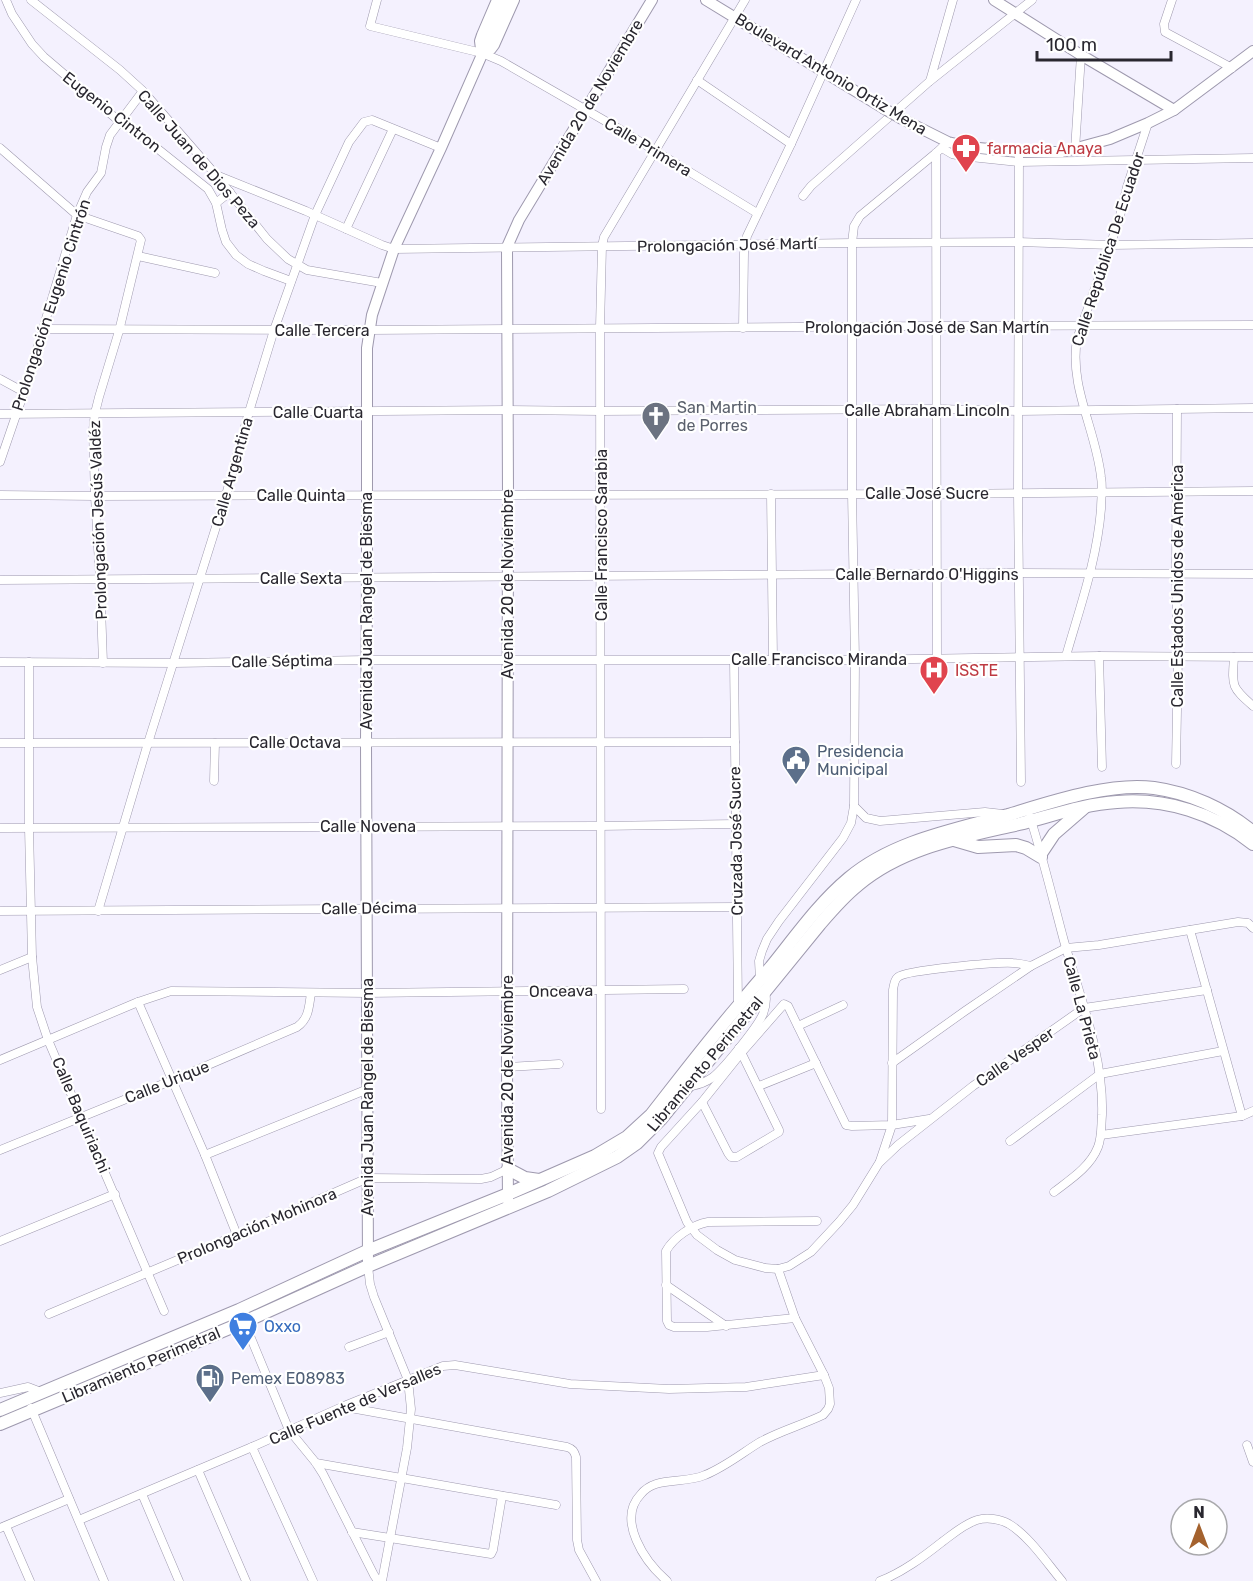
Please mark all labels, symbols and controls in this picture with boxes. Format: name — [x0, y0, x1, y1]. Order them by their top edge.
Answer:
street label: Boulevard Antonio Ortiz Mena — [732, 9, 930, 139]
street label: Avenida 20 de Noviembre — [533, 16, 647, 188]
scale bar — [1037, 24, 1170, 62]
text: 100 m — [1046, 34, 1097, 56]
street label: Eugenio Cintron — [59, 68, 165, 156]
street label: Calle Juan de Dios Peza — [134, 86, 264, 232]
street label: Calle Primera — [601, 114, 695, 180]
pharmacy icon: farmacia Anaya — [950, 132, 982, 174]
place label: farmacia Anaya — [987, 139, 1102, 158]
street label: Calle República De Ecuador — [1068, 149, 1148, 349]
street label: Prolongación Eugenio Cintrón — [8, 197, 94, 413]
street label: Prolongación José Martí — [637, 234, 818, 256]
street label: Prolongación José de San Martín — [805, 318, 1049, 337]
street label: Calle Tercera — [275, 321, 369, 340]
place label: San Martin de Porres — [677, 398, 757, 435]
church icon: San Martin de Porres — [640, 400, 672, 442]
street label: Calle Abraham Lincoln — [844, 401, 1010, 420]
street label: Calle Cuarta — [273, 403, 363, 422]
street label: Calle Argentina — [207, 415, 257, 529]
street label: Prolongación Jesús Valdéz — [85, 420, 111, 620]
street label: Calle Francisco Sarabia — [592, 449, 611, 621]
street label: Calle Estados Unidos de América — [1168, 465, 1187, 707]
street label: Calle José Sucre — [865, 484, 989, 503]
street label: Calle Quinta — [256, 486, 346, 505]
street label: Avenida 20 de Noviembre — [498, 489, 517, 679]
street label: Avenida Juan Rangel de Biesma — [357, 492, 376, 730]
street label: Calle Bernardo O'Higgins — [835, 565, 1019, 584]
street label: Calle Sexta — [260, 569, 342, 588]
street label: Calle Francisco Miranda — [731, 650, 907, 669]
street label: Calle Séptima — [231, 651, 333, 671]
hospital icon: ISSTE — [918, 654, 950, 696]
place label: ISSTE — [955, 661, 998, 680]
street label: Calle Octava — [249, 733, 341, 752]
place label: Presidencia Municipal — [817, 742, 904, 779]
public building icon: Presidencia Municipal — [780, 744, 812, 786]
street label: Cruzada José Sucre — [725, 766, 747, 916]
street label: Calle Novena — [320, 817, 416, 836]
street label: Calle Décima — [321, 898, 417, 918]
street label: Calle La Prieta — [1059, 954, 1105, 1062]
street label: Avenida 20 de Noviembre — [498, 975, 517, 1165]
street label: Avenida Juan Rangel de Biesma — [358, 978, 377, 1216]
street label: Onceava — [529, 981, 593, 1001]
street label: Libramiento Perimetral — [643, 993, 767, 1135]
street label: Calle Vesper — [972, 1023, 1058, 1091]
street label: Calle Baquiriachi — [48, 1054, 114, 1176]
street label: Calle Urique — [122, 1056, 212, 1108]
street label: Prolongación Mohinora — [174, 1184, 340, 1268]
supermarket icon: Oxxo — [227, 1310, 259, 1352]
place label: Oxxo — [264, 1317, 301, 1336]
street label: Libramiento Perimetral — [59, 1323, 223, 1407]
street label: Calle Fuente de Versalles — [266, 1359, 444, 1449]
fuel station icon: Pemex E08983 — [194, 1362, 226, 1404]
place label: Pemex E08983 — [231, 1369, 345, 1388]
north arrow — [1169, 1497, 1229, 1557]
text: N — [1193, 1503, 1205, 1522]

